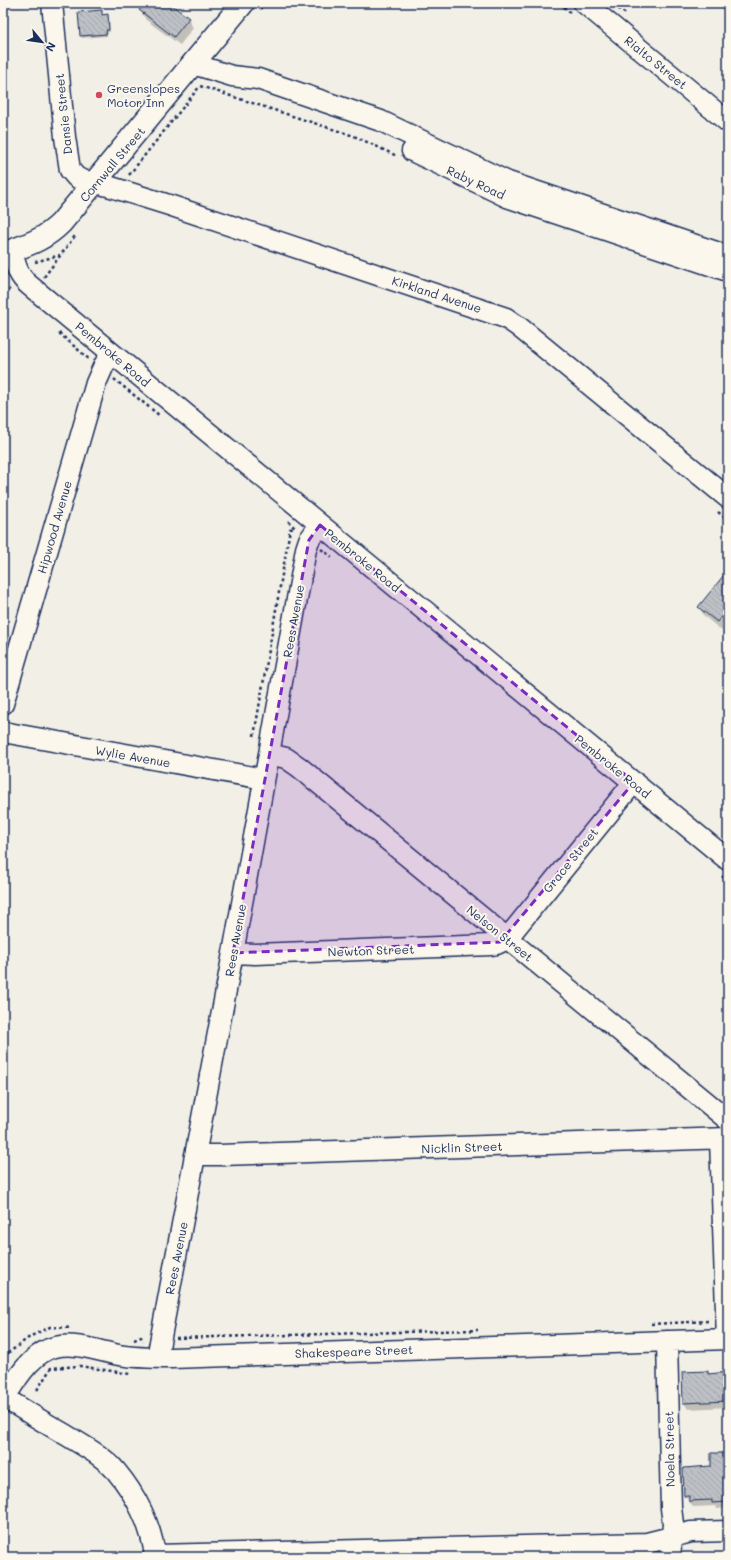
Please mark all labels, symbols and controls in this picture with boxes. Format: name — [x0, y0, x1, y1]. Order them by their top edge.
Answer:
north arrow — [22, 22, 62, 62]
street label: Rialto Street — [621, 32, 691, 92]
text: N — [43, 40, 60, 54]
street label: Dansie Street — [51, 73, 75, 155]
place label: Greenslopes Motor Inn — [107, 80, 180, 110]
marker: Greenslopes Motor Inn — [94, 90, 104, 100]
street label: Cornwall Street — [76, 123, 148, 205]
street label: Raby Road — [444, 161, 508, 203]
street label: Kirkland Avenue — [390, 272, 484, 316]
street label: Pembroke Road — [72, 318, 154, 390]
street label: Hipwood Avenue — [33, 479, 75, 575]
street label: Pembroke Road — [322, 525, 404, 596]
street label: Rees Avenue — [279, 583, 307, 659]
street label: Pembroke Road — [572, 731, 654, 802]
street label: Wylie Avenue — [94, 741, 172, 771]
street label: Grace Street — [539, 824, 601, 896]
street label: Nelson Street — [464, 901, 536, 965]
street label: Rees Avenue — [221, 902, 249, 978]
street label: Newton Street — [327, 940, 415, 960]
street label: Nicklin Street — [421, 1138, 503, 1156]
street label: Rees Avenue — [161, 1220, 191, 1296]
street label: Shakespeare Street — [295, 1341, 413, 1361]
street label: Noela Street — [660, 1411, 678, 1487]

